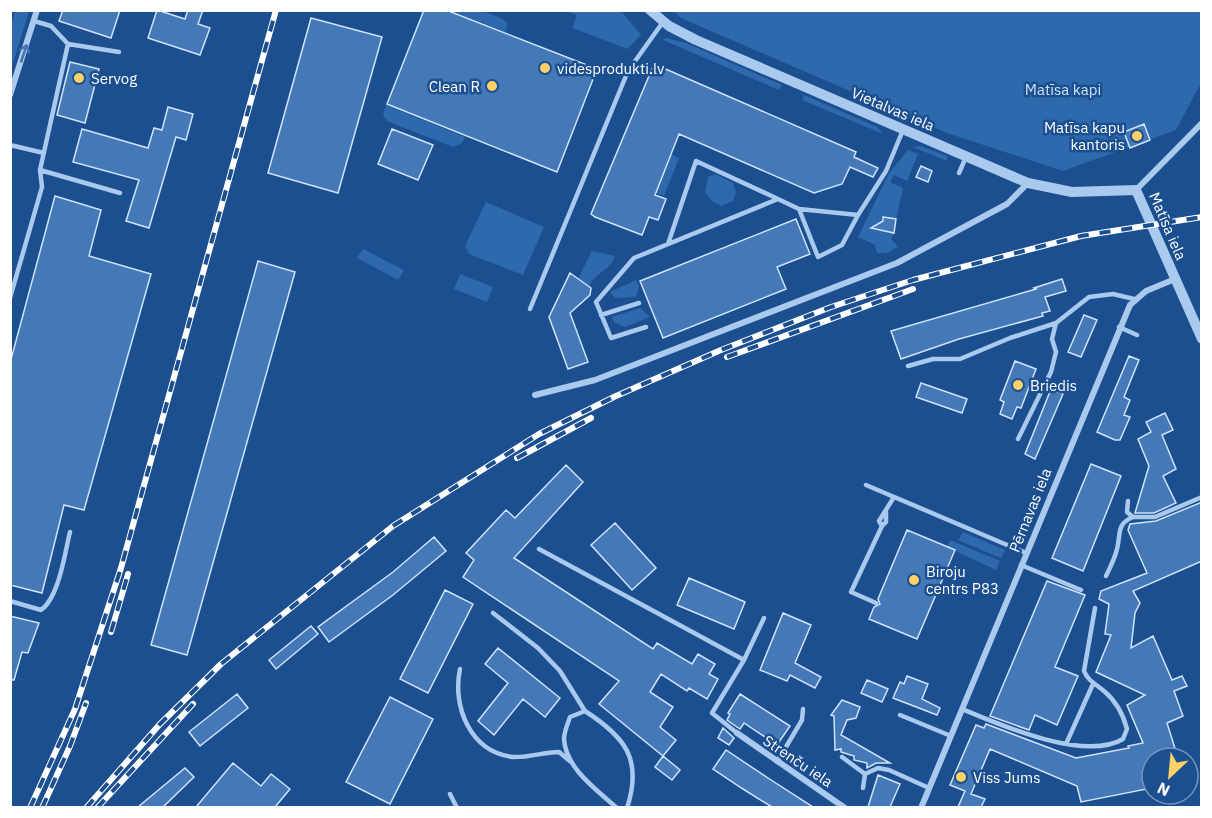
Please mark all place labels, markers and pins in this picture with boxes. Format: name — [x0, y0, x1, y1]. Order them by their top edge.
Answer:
place label: videsprodukti.lv — [557, 59, 665, 78]
marker: videsprodukti.lv — [538, 61, 552, 75]
place label: Servog — [91, 69, 137, 88]
marker: Servog — [72, 71, 86, 85]
place label: Clean R — [429, 77, 480, 96]
marker: Clean R — [485, 79, 499, 93]
place label: Matīsa kapu kantoris — [1044, 118, 1125, 154]
marker: Matīsa kapu kantoris — [1130, 129, 1144, 143]
place label: Briedis — [1030, 376, 1077, 395]
marker: Briedis — [1011, 378, 1025, 392]
place label: Biroju centrs P83 — [926, 562, 999, 598]
marker: Biroju centrs P83 — [907, 573, 921, 587]
place label: Viss Jums — [973, 768, 1041, 787]
marker: Viss Jums — [954, 770, 968, 784]

